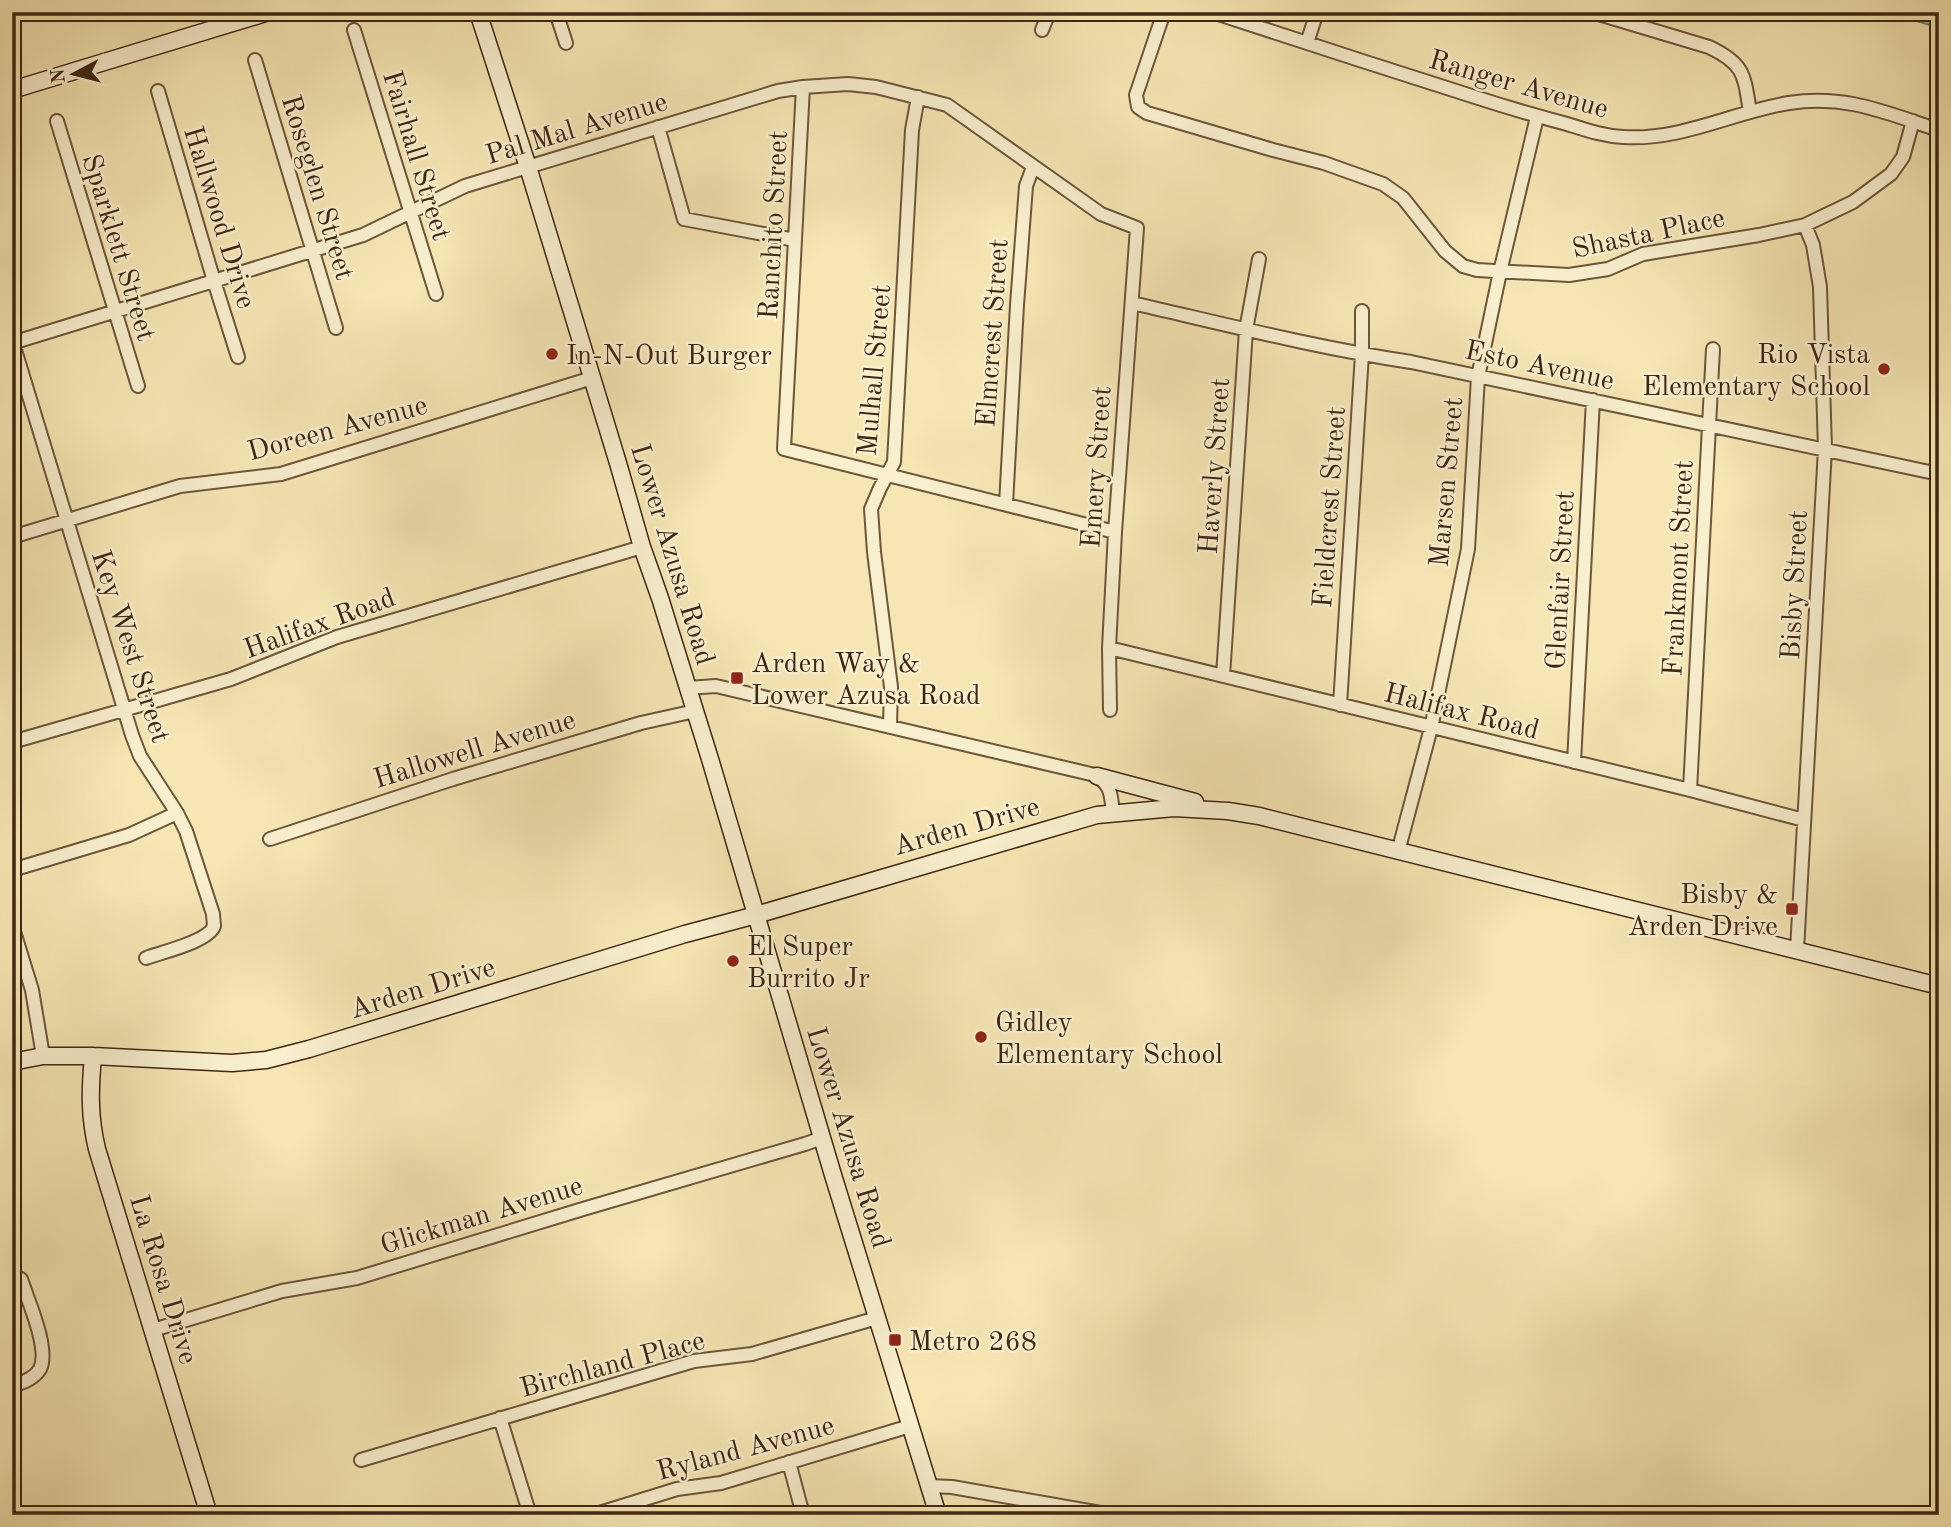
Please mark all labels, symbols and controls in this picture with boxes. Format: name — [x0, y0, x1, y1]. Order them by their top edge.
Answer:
north arrow — [38, 38, 108, 108]
street label: Ranger Avenue — [1425, 47, 1611, 125]
text: N — [49, 67, 70, 84]
street label: Fairhall Street — [376, 68, 454, 244]
street label: Pal Mal Avenue — [483, 89, 671, 171]
street label: Roseglen Street — [275, 92, 358, 284]
street label: Hallwood Drive — [177, 123, 259, 312]
street label: Ranchito Street — [756, 130, 794, 321]
street label: Sparklett Street — [75, 151, 159, 345]
street label: Shasta Place — [1570, 205, 1728, 265]
street label: Elmcrest Street — [973, 238, 1015, 429]
street label: Mulhall Street — [855, 283, 897, 457]
street label: Esto Avenue — [1462, 337, 1617, 396]
place label: Rio Vista Elementary School — [1642, 342, 1870, 402]
place label: In-N-Out Burger — [566, 343, 772, 371]
marker: In-N-Out Burger — [544, 346, 560, 362]
marker: Rio Vista Elementary School — [1876, 361, 1892, 377]
street label: Haverly Street — [1196, 377, 1236, 556]
street label: Emery Street — [1078, 385, 1118, 549]
street label: Doreen Avenue — [245, 392, 431, 467]
street label: Marsen Street — [1427, 396, 1469, 569]
street label: Fieldcrest Street — [1310, 405, 1352, 609]
street label: Lower Azusa Road — [624, 441, 718, 669]
street label: Frankmont Street — [1660, 459, 1700, 677]
street label: Glenfair Street — [1543, 490, 1581, 671]
street label: Bisby Street — [1778, 509, 1814, 661]
street label: Key West Street — [85, 547, 173, 747]
street label: Halifax Road — [241, 584, 399, 665]
place label: Arden Way & Lower Azusa Road — [751, 651, 981, 711]
marker: Arden Way & Lower Azusa Road — [729, 670, 745, 686]
street label: Halifax Road — [1381, 680, 1542, 746]
street label: Hallowell Avenue — [371, 707, 579, 795]
street label: Arden Drive — [891, 794, 1043, 862]
place label: Bisby & Arden Drive — [1627, 882, 1778, 942]
marker: Bisby & Arden Drive — [1784, 901, 1800, 917]
place label: El Super Burrito Jr — [747, 934, 870, 994]
marker: El Super Burrito Jr — [725, 953, 741, 969]
street label: Arden Drive — [347, 954, 499, 1025]
place label: Gidley Elementary School — [995, 1010, 1223, 1070]
street label: Lower Azusa Road — [800, 1024, 894, 1252]
marker: Gidley Elementary School — [973, 1029, 989, 1045]
street label: Glickman Avenue — [377, 1173, 586, 1261]
street label: La Rosa Drive — [123, 1192, 201, 1368]
street label: Birchland Place — [517, 1328, 708, 1404]
place label: Metro 268 — [909, 1329, 1037, 1357]
marker: Metro 268 — [887, 1332, 903, 1348]
street label: Ryland Avenue — [654, 1413, 838, 1487]

